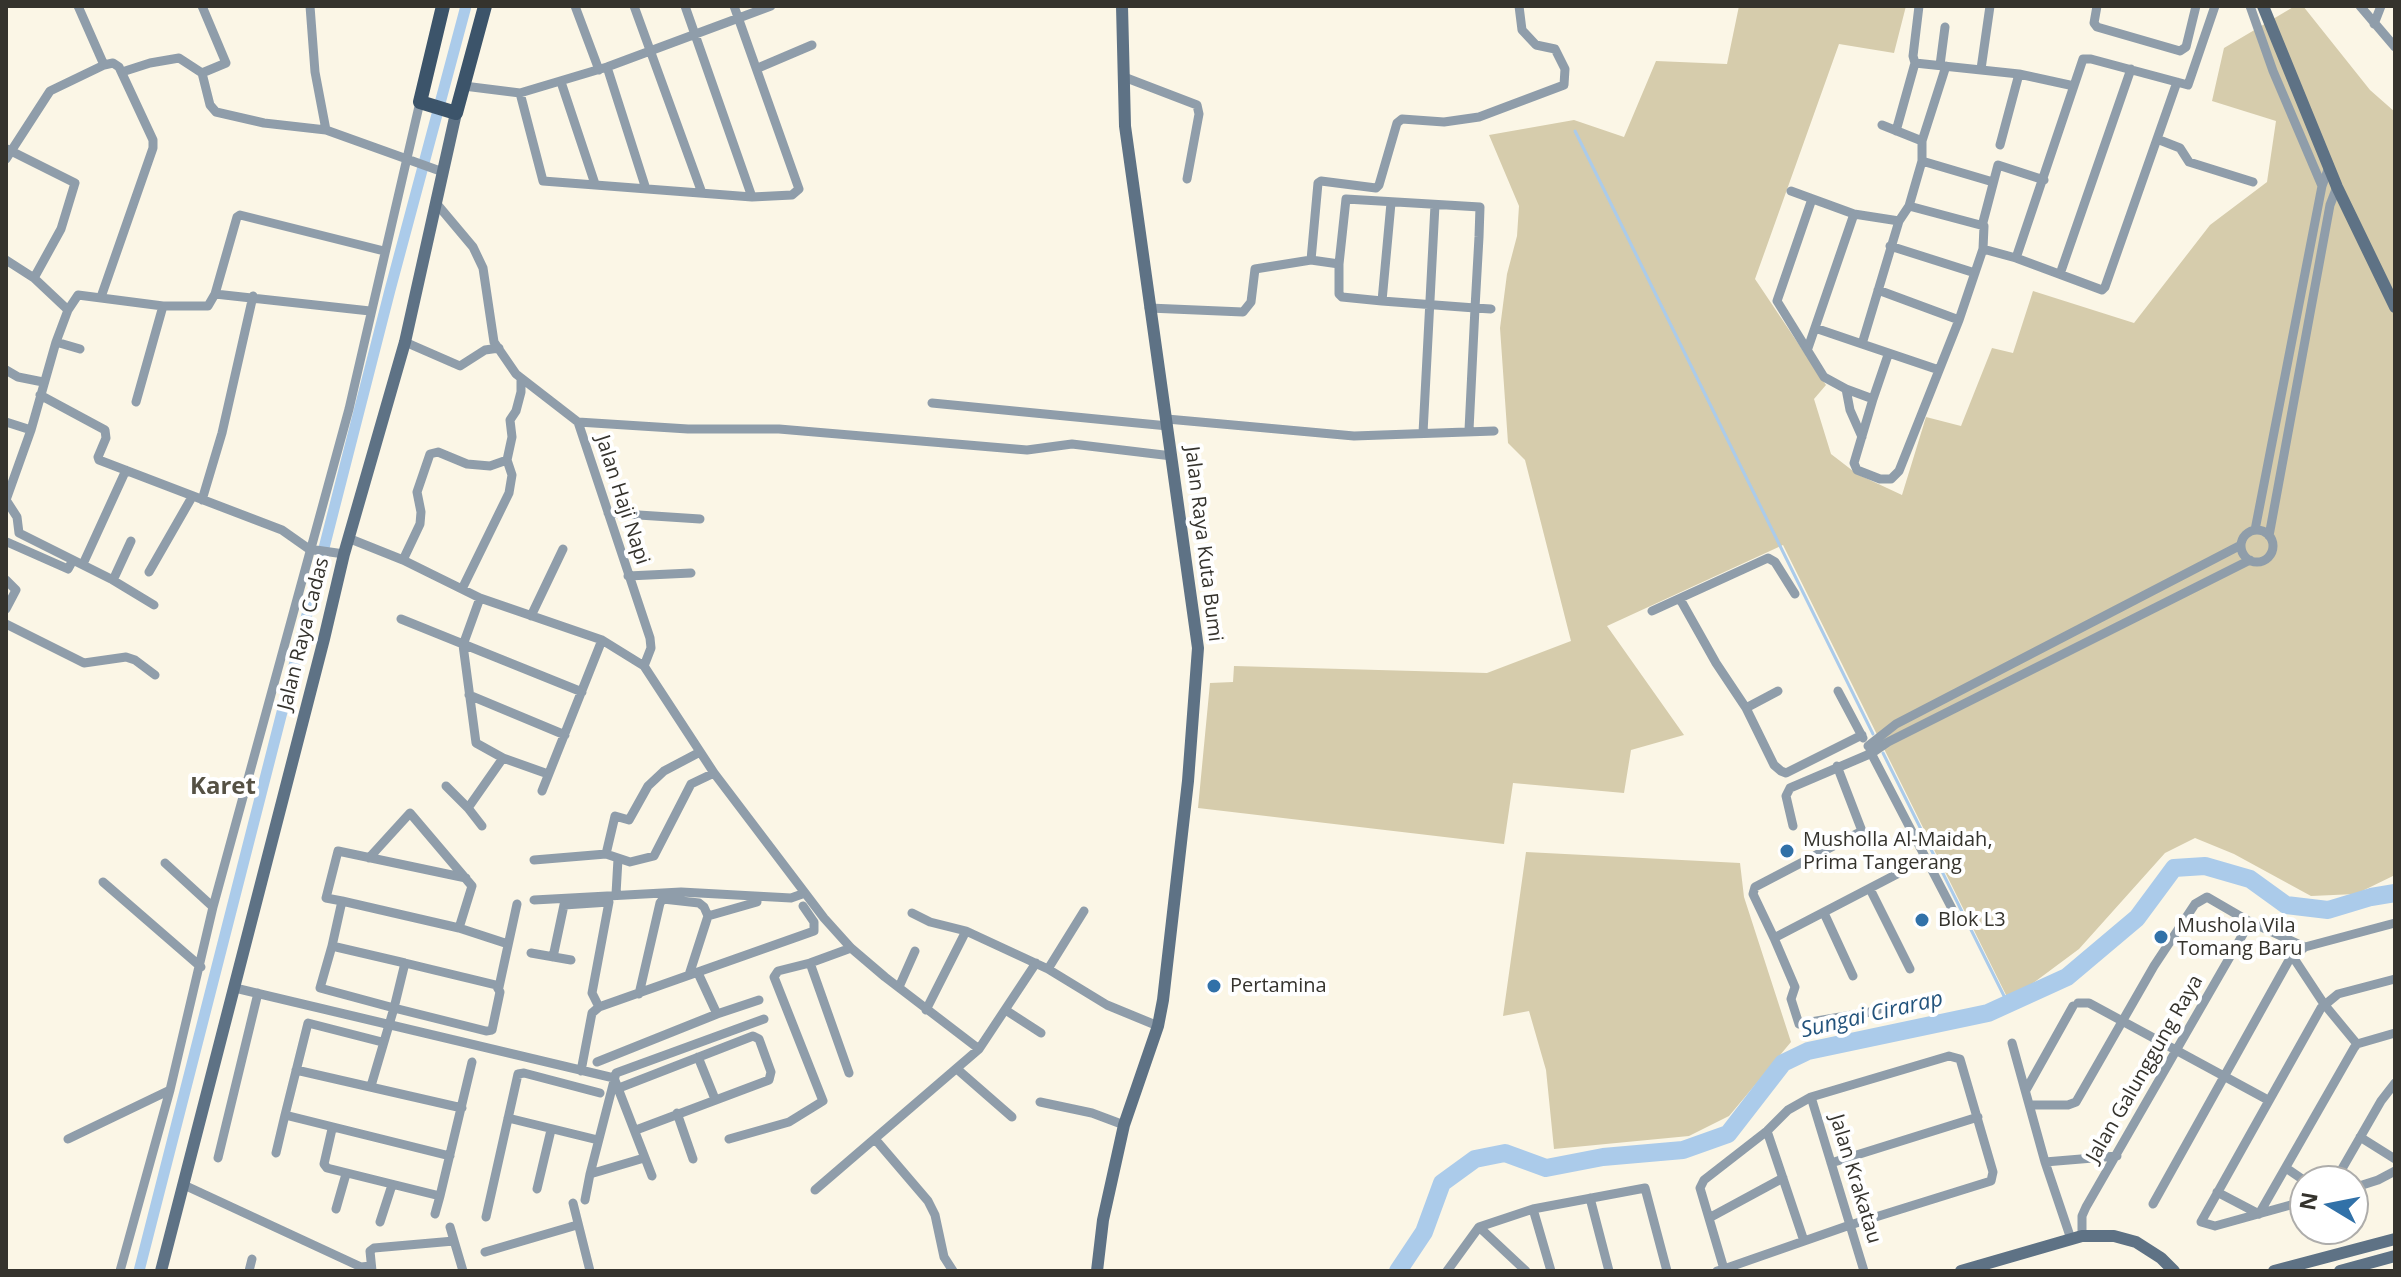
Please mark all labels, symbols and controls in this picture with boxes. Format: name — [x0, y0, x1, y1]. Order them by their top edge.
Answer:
street label: Jalan Haji Napi — [590, 432, 654, 568]
street label: Jalan Raya Kuta Bumi — [1179, 445, 1227, 643]
street label: Jalan Raya Cadas — [273, 555, 335, 713]
district label: Karet — [190, 773, 256, 801]
place label: Musholla Al-Maidah, Prima Tangerang — [1803, 828, 1993, 875]
marker: Musholla Al-Maidah, Prima Tangerang — [1778, 842, 1796, 860]
place label: Blok L3 — [1938, 908, 2006, 932]
marker: Blok L3 — [1913, 911, 1931, 929]
place label: Mushola Vila Tomang Baru — [2177, 914, 2302, 961]
marker: Mushola Vila Tomang Baru — [2152, 928, 2170, 946]
street label: Jalan Galunggung Raya — [2082, 971, 2208, 1167]
place label: Pertamina — [1230, 974, 1327, 998]
marker: Pertamina — [1205, 977, 1223, 995]
water label: Sungai Cirarap — [1798, 986, 1946, 1044]
street label: Jalan Krakatau — [1824, 1112, 1886, 1246]
north arrow — [2289, 1165, 2369, 1245]
text: N — [2291, 1190, 2324, 1213]

